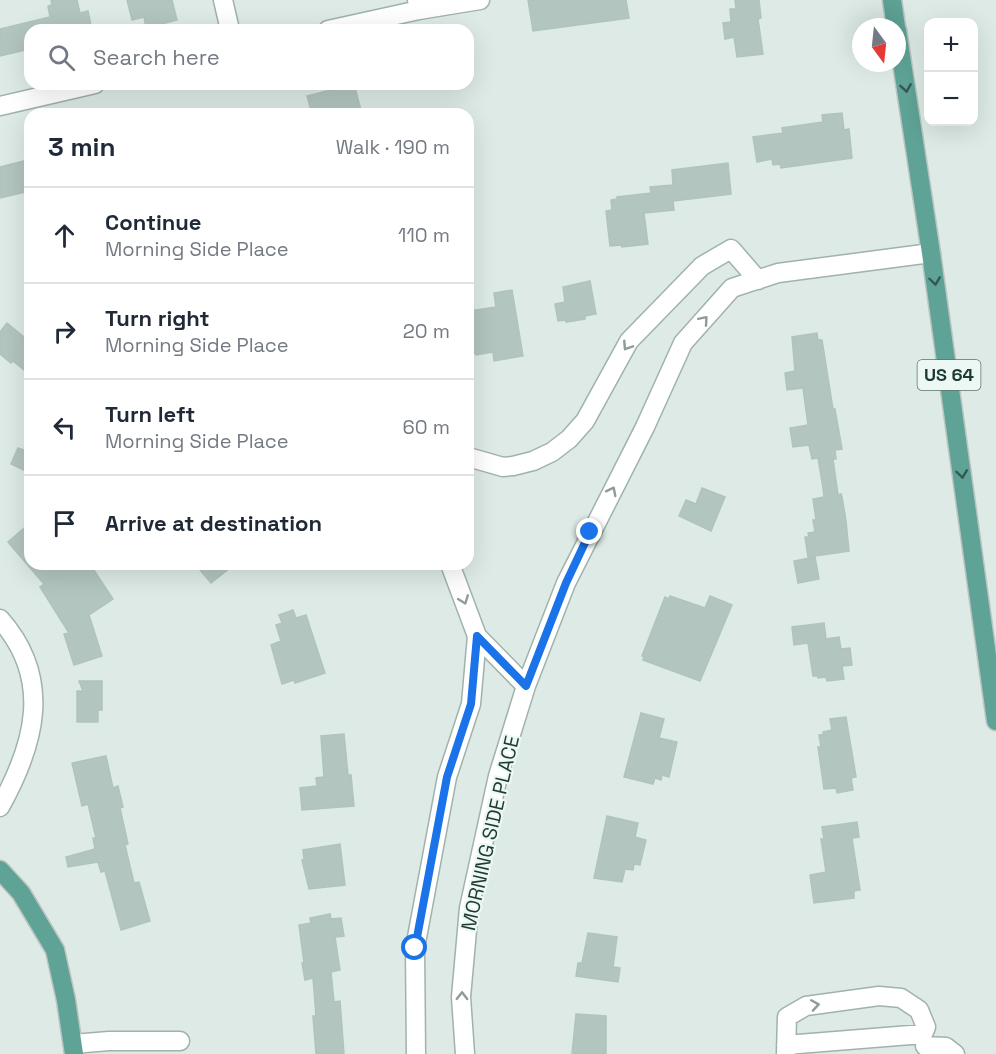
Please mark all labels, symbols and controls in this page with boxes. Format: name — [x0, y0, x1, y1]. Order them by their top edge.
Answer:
north arrow — [852, 18, 906, 72]
map controls — [924, 18, 978, 126]
button: + — [924, 18, 978, 72]
search box — [24, 24, 474, 90]
icon: search — [45, 41, 78, 74]
text: Search here — [93, 43, 220, 71]
button: − — [924, 72, 978, 126]
one-way arrow — [899, 83, 912, 93]
text: 3 min — [48, 130, 116, 164]
text: Walk · 190 m — [336, 134, 450, 160]
text: Continue — [105, 208, 201, 236]
icon: ahead — [48, 219, 81, 252]
text: 110 m — [398, 222, 450, 248]
text: Morning Side Place — [105, 236, 289, 262]
one-way arrow — [929, 276, 941, 286]
text: Turn right — [105, 304, 210, 332]
icon: right — [48, 315, 81, 348]
one-way arrow — [697, 316, 708, 327]
text: 20 m — [403, 318, 450, 344]
text: Morning Side Place — [105, 332, 289, 358]
one-way arrow — [624, 339, 635, 350]
road number: US 64 — [918, 360, 980, 390]
text: Turn left — [105, 400, 195, 428]
icon: left — [48, 411, 81, 444]
text: 60 m — [403, 414, 450, 440]
text: Morning Side Place — [105, 428, 289, 454]
one-way arrow — [956, 470, 968, 479]
one-way arrow — [604, 486, 616, 497]
icon: arrive — [48, 507, 81, 540]
text: Arrive at destination — [105, 509, 322, 537]
route end — [576, 518, 602, 544]
one-way arrow — [456, 594, 469, 605]
street label: MORNING SIDE PLACE — [455, 733, 525, 933]
route start — [401, 934, 427, 960]
one-way arrow — [456, 991, 468, 1000]
one-way arrow — [810, 999, 820, 1012]

